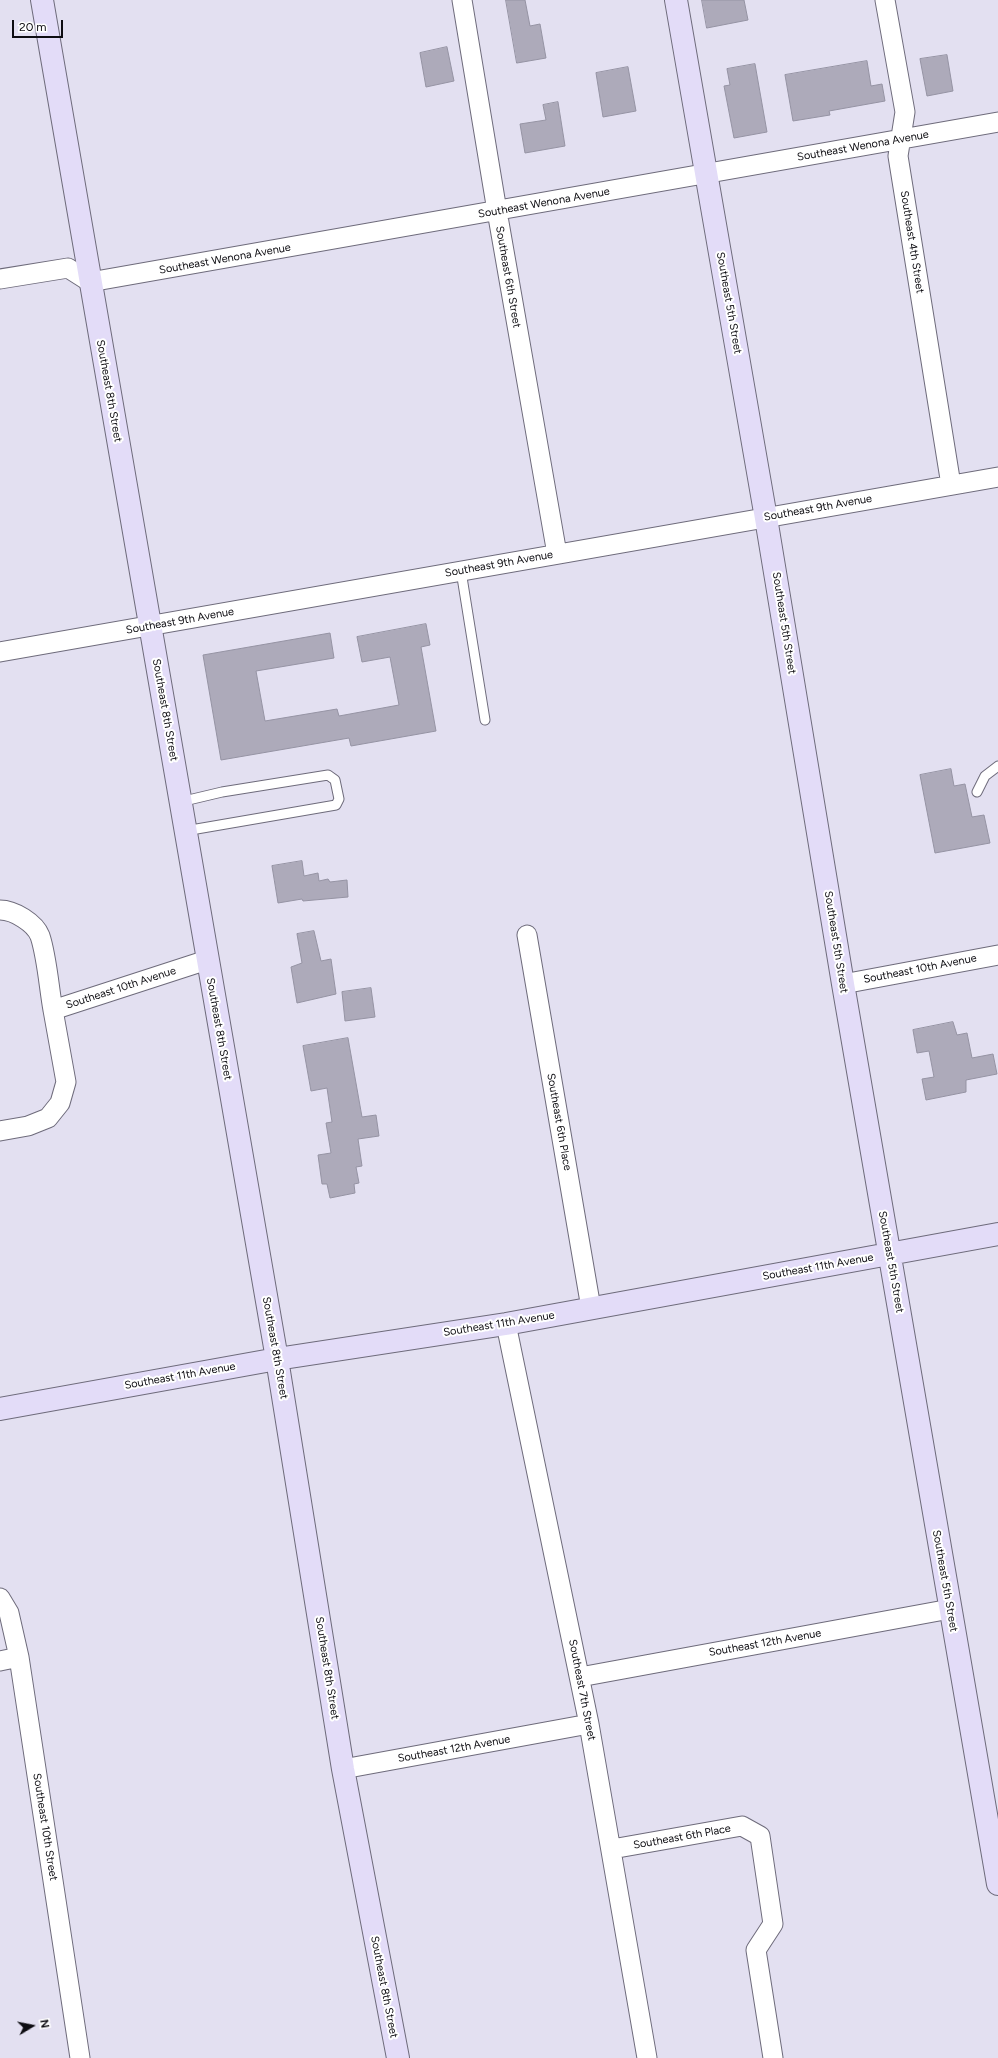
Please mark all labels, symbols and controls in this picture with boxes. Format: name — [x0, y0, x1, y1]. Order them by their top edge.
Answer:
scale bar — [14, 12, 65, 38]
text: 20 m — [19, 20, 47, 34]
street label: Southeast Wenona Avenue — [796, 128, 930, 164]
street label: Southeast Wenona Avenue — [477, 185, 611, 221]
street label: Southeast 4th Street — [897, 190, 927, 294]
street label: Southeast 6th Street — [493, 225, 523, 329]
street label: Southeast Wenona Avenue — [158, 241, 292, 277]
street label: Southeast 5th Street — [714, 251, 744, 355]
street label: Southeast 8th Street — [93, 339, 125, 443]
street label: Southeast 9th Avenue — [763, 492, 873, 524]
street label: Southeast 9th Avenue — [444, 548, 554, 580]
street label: Southeast 5th Street — [769, 571, 799, 675]
street label: Southeast 9th Avenue — [125, 605, 235, 637]
street label: Southeast 8th Street — [149, 658, 181, 762]
street label: Southeast 5th Street — [821, 890, 851, 994]
street label: Southeast 10th Avenue — [862, 952, 978, 986]
street label: Southeast 10th Avenue — [64, 964, 178, 1012]
street label: Southeast 8th Street — [203, 977, 235, 1081]
street label: Southeast 6th Place — [544, 1072, 574, 1172]
street label: Southeast 5th Street — [876, 1210, 906, 1314]
street label: Southeast 11th Avenue — [761, 1251, 875, 1283]
street label: Southeast 8th Street — [259, 1296, 291, 1400]
street label: Southeast 11th Avenue — [442, 1309, 556, 1339]
street label: Southeast 11th Avenue — [123, 1360, 237, 1392]
street label: Southeast 5th Street — [930, 1529, 960, 1633]
street label: Southeast 8th Street — [312, 1616, 342, 1720]
street label: Southeast 12th Avenue — [708, 1627, 822, 1659]
street label: Southeast 7th Street — [566, 1638, 598, 1742]
street label: Southeast 12th Avenue — [397, 1733, 511, 1765]
street label: Southeast 10th Street — [30, 1772, 60, 1882]
street label: Southeast 6th Place — [632, 1822, 732, 1852]
street label: Southeast 8th Street — [368, 1935, 400, 2039]
north arrow — [12, 2006, 52, 2046]
text: N — [37, 2018, 51, 2029]

